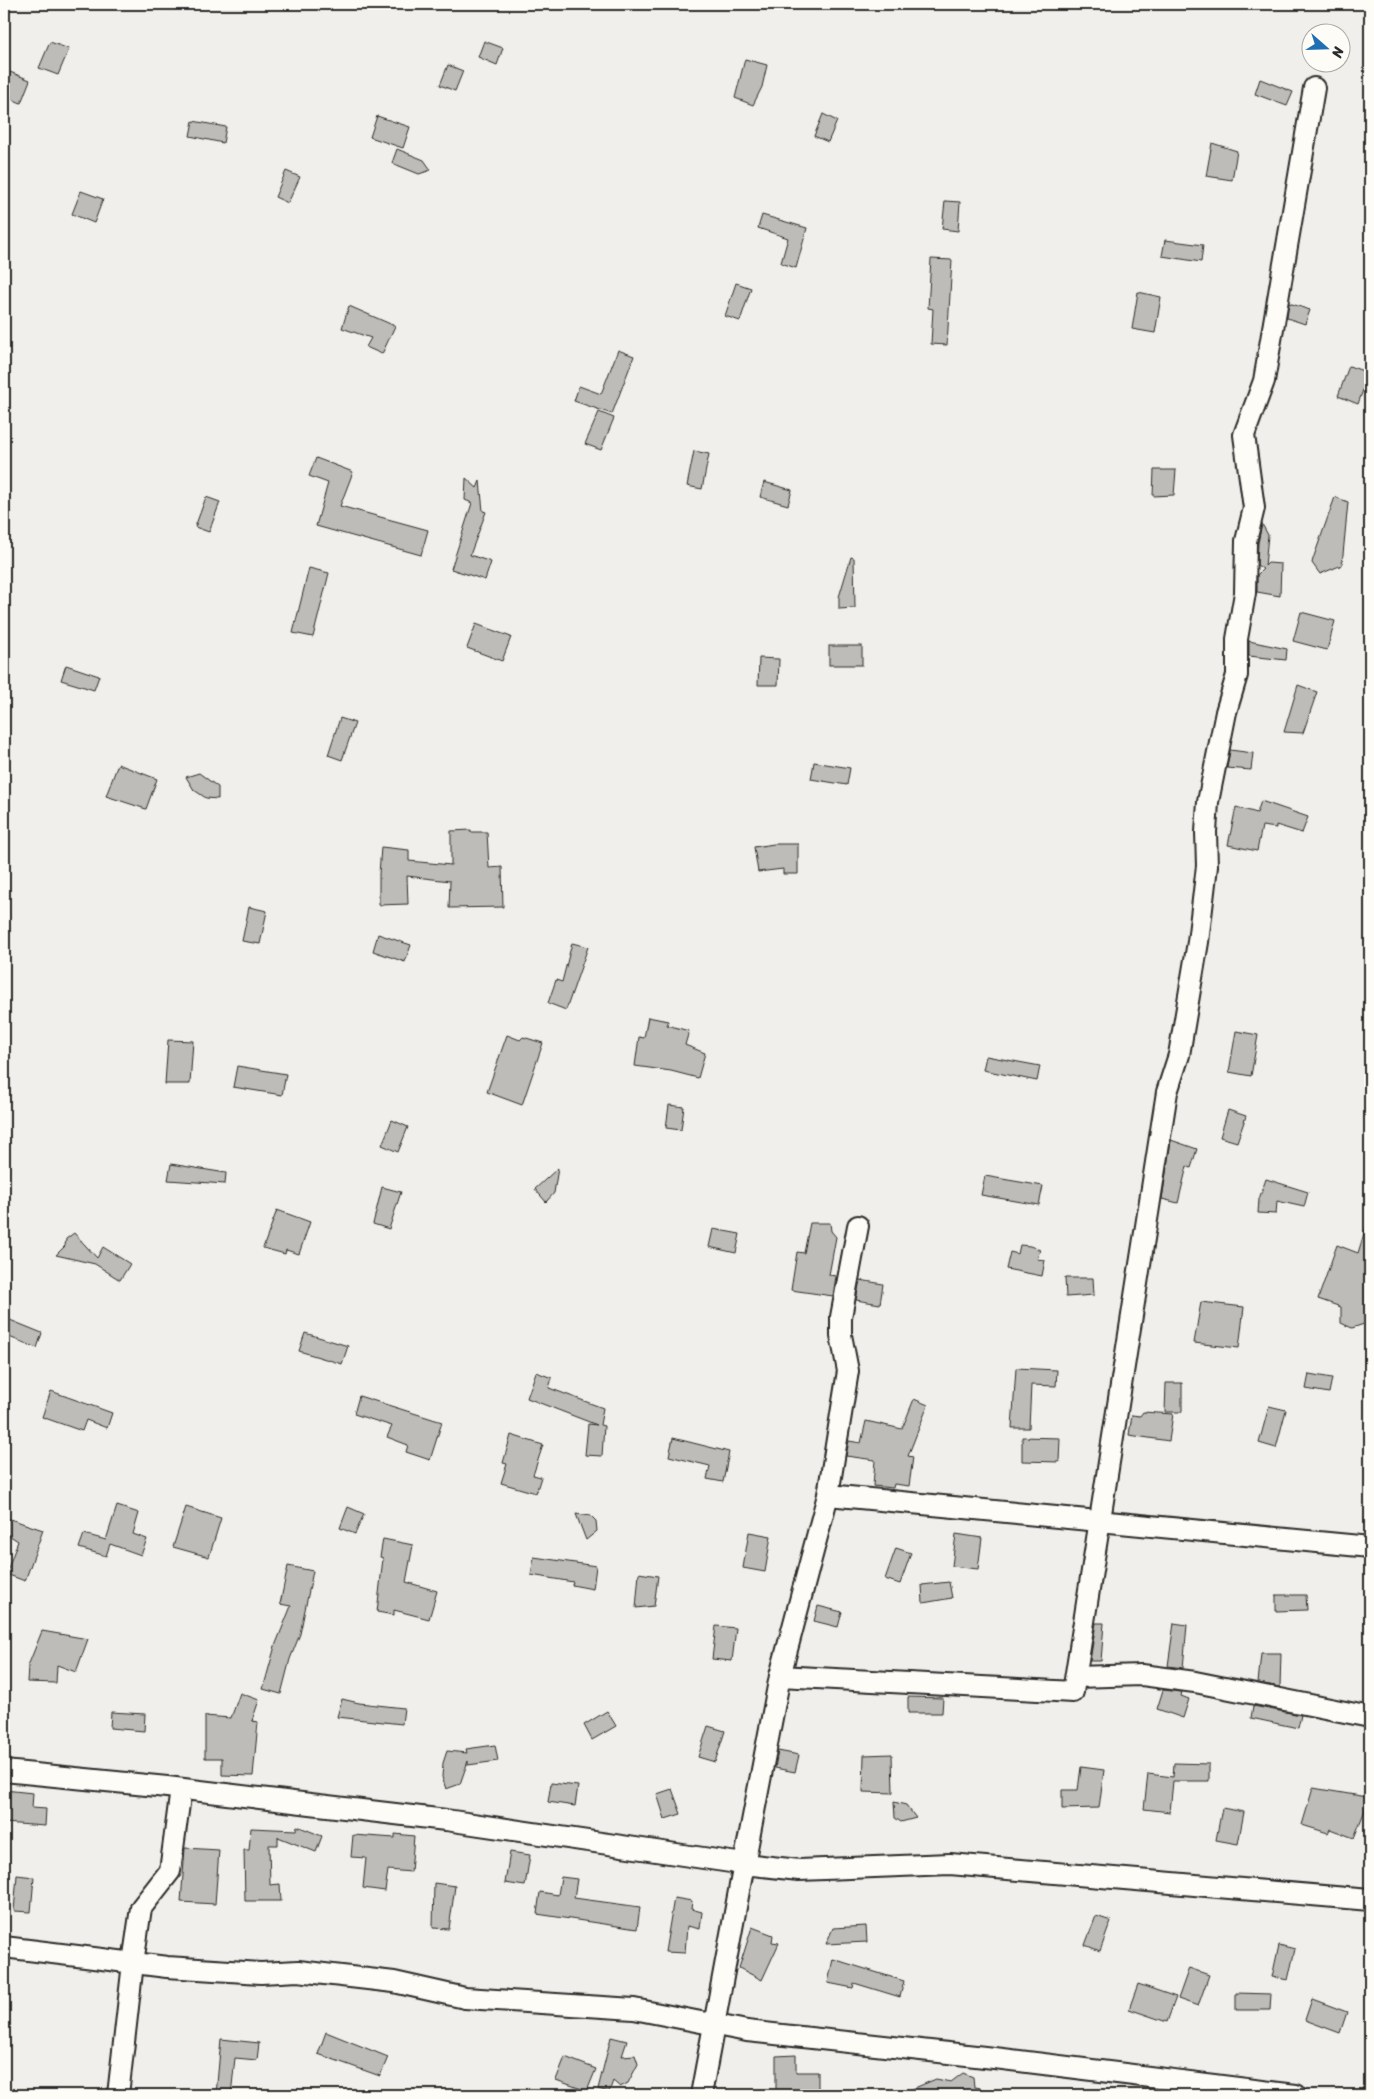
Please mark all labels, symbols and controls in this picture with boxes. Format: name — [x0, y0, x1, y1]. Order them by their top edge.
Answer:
north arrow — [1302, 22, 1352, 72]
text: N — [1324, 43, 1351, 61]

